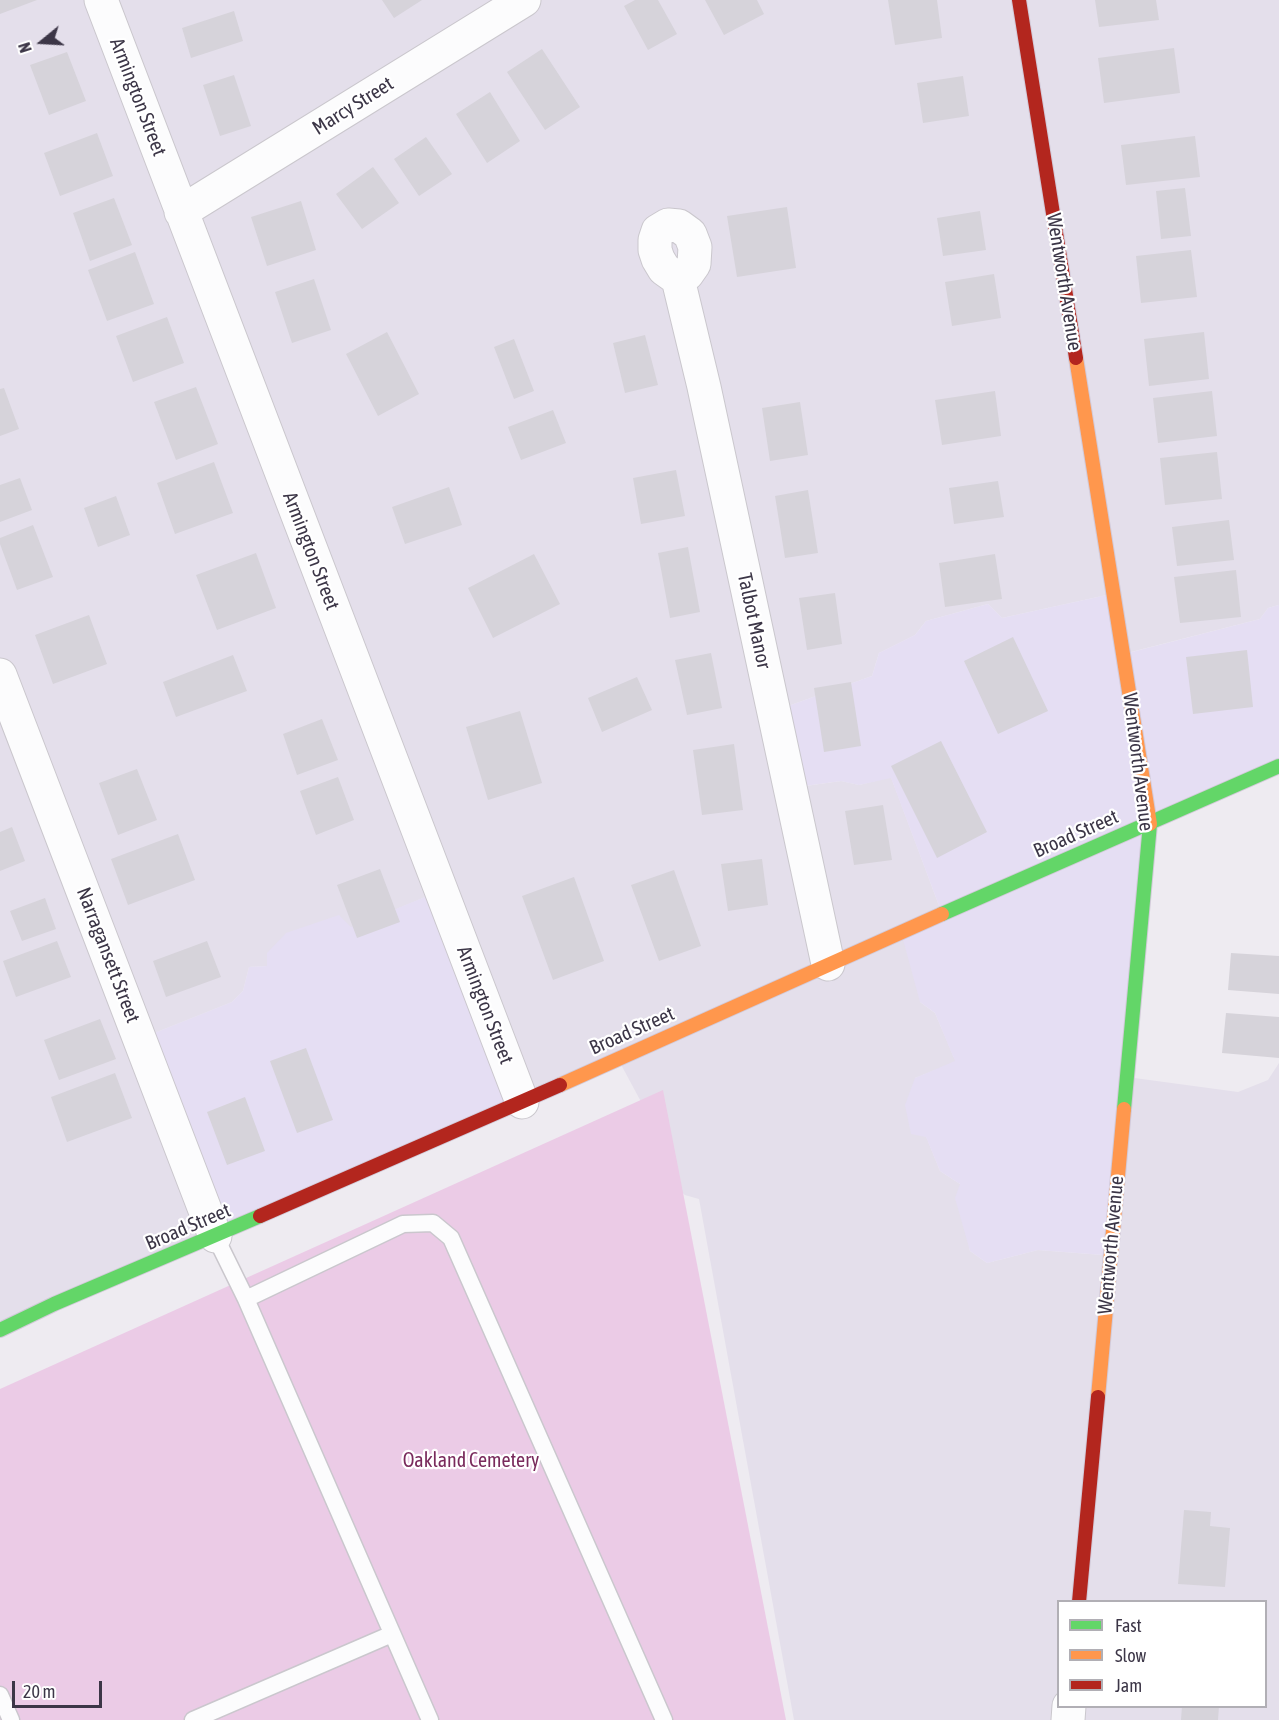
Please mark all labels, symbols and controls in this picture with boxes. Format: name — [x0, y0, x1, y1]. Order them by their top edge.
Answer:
north arrow — [12, 12, 72, 72]
street label: Armington Street — [105, 35, 171, 159]
text: N — [15, 40, 35, 55]
street label: Marcy Street — [308, 72, 398, 140]
street label: Wentworth Avenue — [1041, 212, 1087, 352]
street label: Armington Street — [278, 489, 344, 613]
street label: Talbot Manor — [732, 571, 776, 671]
street label: Wentworth Avenue — [1118, 692, 1158, 832]
street label: Broad Street — [1030, 805, 1122, 863]
street label: Narragansett Street — [71, 884, 145, 1026]
street label: Armington Street — [452, 943, 518, 1067]
street label: Broad Street — [586, 1002, 678, 1060]
street label: Wentworth Avenue — [1093, 1175, 1129, 1315]
street label: Broad Street — [142, 1198, 234, 1256]
park label: Oakland Cemetery — [403, 1449, 539, 1473]
legend — [1057, 1600, 1267, 1708]
text: Fast — [1115, 1615, 1142, 1636]
text: Slow — [1115, 1645, 1146, 1666]
scale bar — [15, 1669, 105, 1707]
text: Jam — [1115, 1675, 1142, 1696]
text: 20 m — [23, 1681, 55, 1702]

